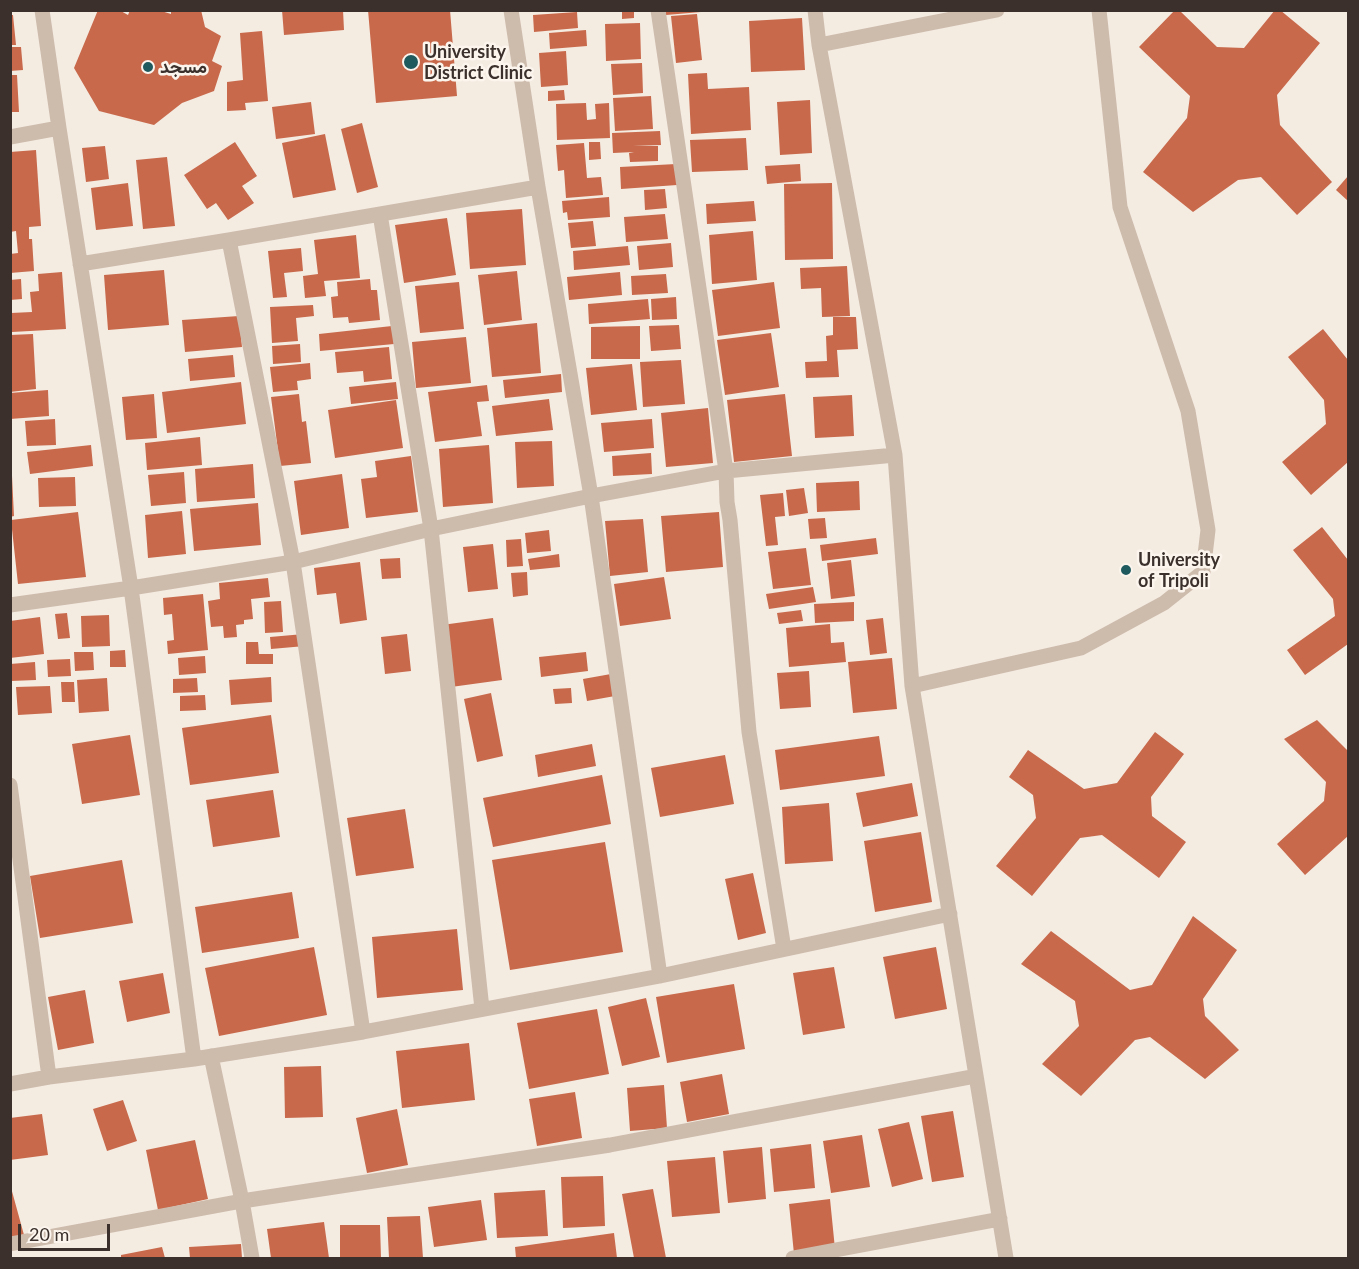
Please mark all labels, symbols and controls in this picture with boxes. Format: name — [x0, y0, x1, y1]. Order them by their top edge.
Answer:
place label: University District Clinic — [424, 41, 532, 84]
marker: University District Clinic — [402, 53, 420, 71]
place label: مسجد — [160, 56, 207, 78]
marker: مسجد — [141, 60, 155, 74]
place label: University of Tripoli — [1138, 549, 1220, 592]
marker: University of Tripoli — [1119, 563, 1133, 577]
scale bar — [21, 1212, 112, 1250]
text: 20 m — [29, 1223, 69, 1245]

